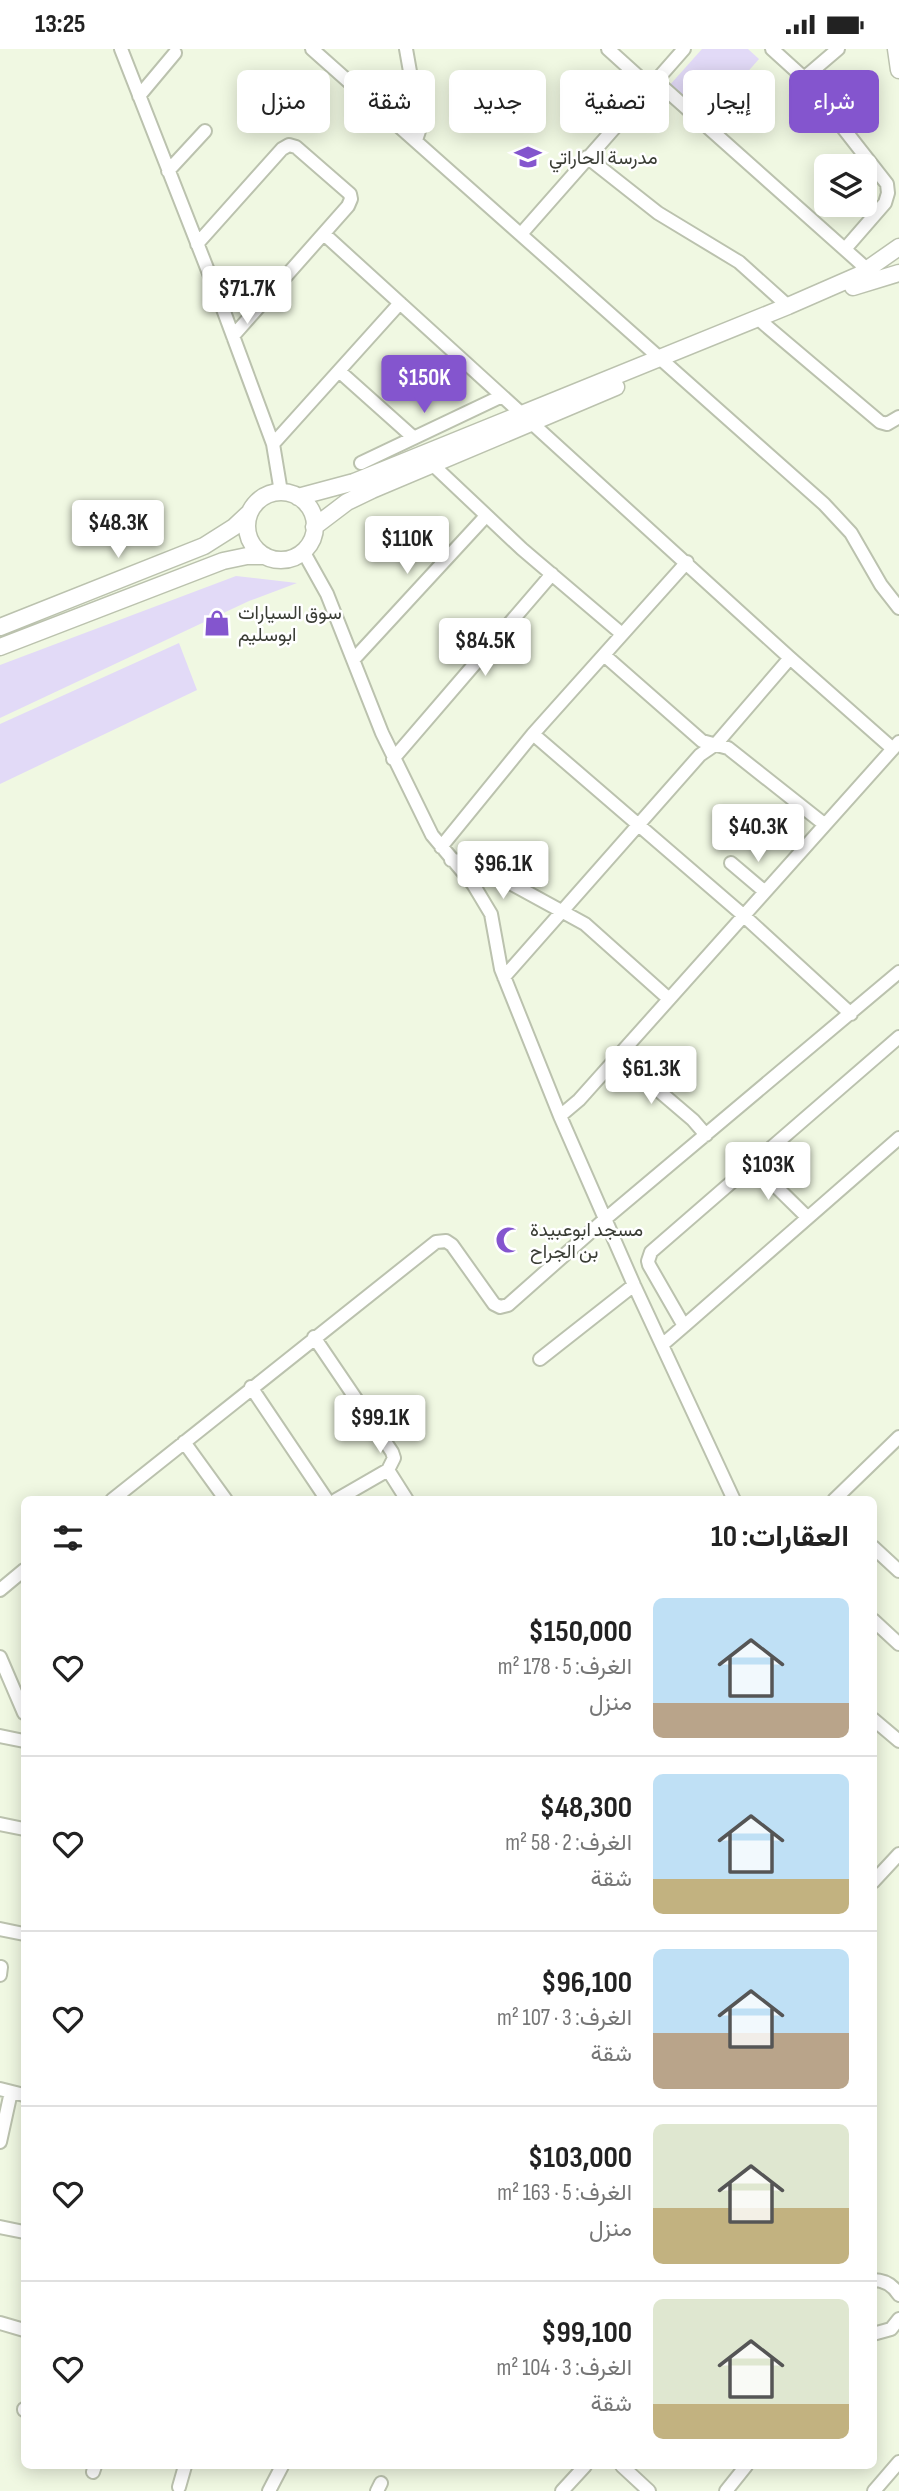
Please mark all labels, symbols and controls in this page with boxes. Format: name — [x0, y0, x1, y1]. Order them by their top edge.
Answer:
text: 13:25 — [35, 9, 85, 40]
chip: منزل — [237, 70, 330, 133]
chip: شقة — [344, 70, 435, 133]
chip: جديد — [449, 70, 546, 133]
chip: تصفية — [560, 70, 669, 133]
chip: إيجار — [683, 70, 775, 133]
chip: شراء — [789, 70, 879, 133]
school or university icon: مدرسة الحاراتي — [513, 142, 543, 172]
place label: مدرسة الحاراتي — [549, 147, 658, 173]
map controls — [814, 154, 877, 217]
button: layers — [814, 154, 877, 217]
pin: $71.7K — [190, 267, 304, 326]
text: $71.7K — [218, 275, 276, 303]
pin: $150K — [375, 355, 473, 415]
text: $150K — [397, 364, 451, 392]
pin: $48.3K — [61, 501, 175, 560]
text: $48.3K — [88, 509, 148, 537]
pin: $110K — [358, 517, 456, 576]
text: $110K — [381, 525, 433, 553]
place label: سوق السيارات ابوسليم — [238, 602, 342, 647]
shop icon: سوق السيارات ابوسليم — [202, 608, 232, 638]
pin: $84.5K — [428, 619, 542, 678]
text: $84.5K — [455, 627, 515, 655]
pin: $40.3K — [701, 805, 815, 864]
text: $40.3K — [728, 813, 788, 841]
pin: $96.1K — [446, 841, 560, 901]
text: $96.1K — [473, 850, 533, 878]
pin: $61.3K — [594, 1047, 708, 1106]
text: $61.3K — [621, 1055, 681, 1083]
pin: $103K — [719, 1143, 817, 1202]
text: $103K — [741, 1151, 795, 1179]
place label: مسجد ابوعبيدة بن الجراح — [530, 1219, 643, 1264]
mosque icon: مسجد ابوعبيدة بن الجراح — [494, 1225, 524, 1255]
pin: $99.1K — [323, 1395, 437, 1455]
text: $99.1K — [350, 1404, 410, 1432]
icon: filters — [49, 1519, 87, 1557]
text: العقارات: 10 — [711, 1519, 849, 1555]
text: $150,000 — [528, 1614, 632, 1650]
icon: home — [709, 1626, 793, 1710]
icon: heart — [49, 1649, 87, 1687]
text: الغرف: 5 · 178 m² — [498, 1653, 632, 1681]
text: منزل — [589, 1689, 632, 1717]
text: $48,300 — [540, 1790, 632, 1826]
icon: home — [709, 1802, 793, 1886]
icon: heart — [49, 1825, 87, 1863]
text: الغرف: 2 · 58 m² — [505, 1829, 632, 1857]
text: شقة — [590, 1865, 632, 1893]
text: $96,100 — [541, 1965, 632, 2001]
icon: home — [709, 1977, 793, 2061]
icon: heart — [49, 2000, 87, 2038]
text: الغرف: 3 · 107 m² — [497, 2004, 632, 2032]
text: شقة — [590, 2040, 632, 2068]
text: $103,000 — [528, 2140, 632, 2176]
icon: home — [709, 2152, 793, 2236]
icon: heart — [49, 2175, 87, 2213]
text: الغرف: 5 · 163 m² — [497, 2179, 632, 2207]
text: منزل — [589, 2215, 632, 2243]
text: $99,100 — [541, 2315, 632, 2351]
icon: home — [709, 2327, 793, 2411]
icon: heart — [49, 2350, 87, 2388]
text: الغرف: 3 · 104 m² — [497, 2354, 632, 2382]
text: شقة — [590, 2390, 632, 2418]

